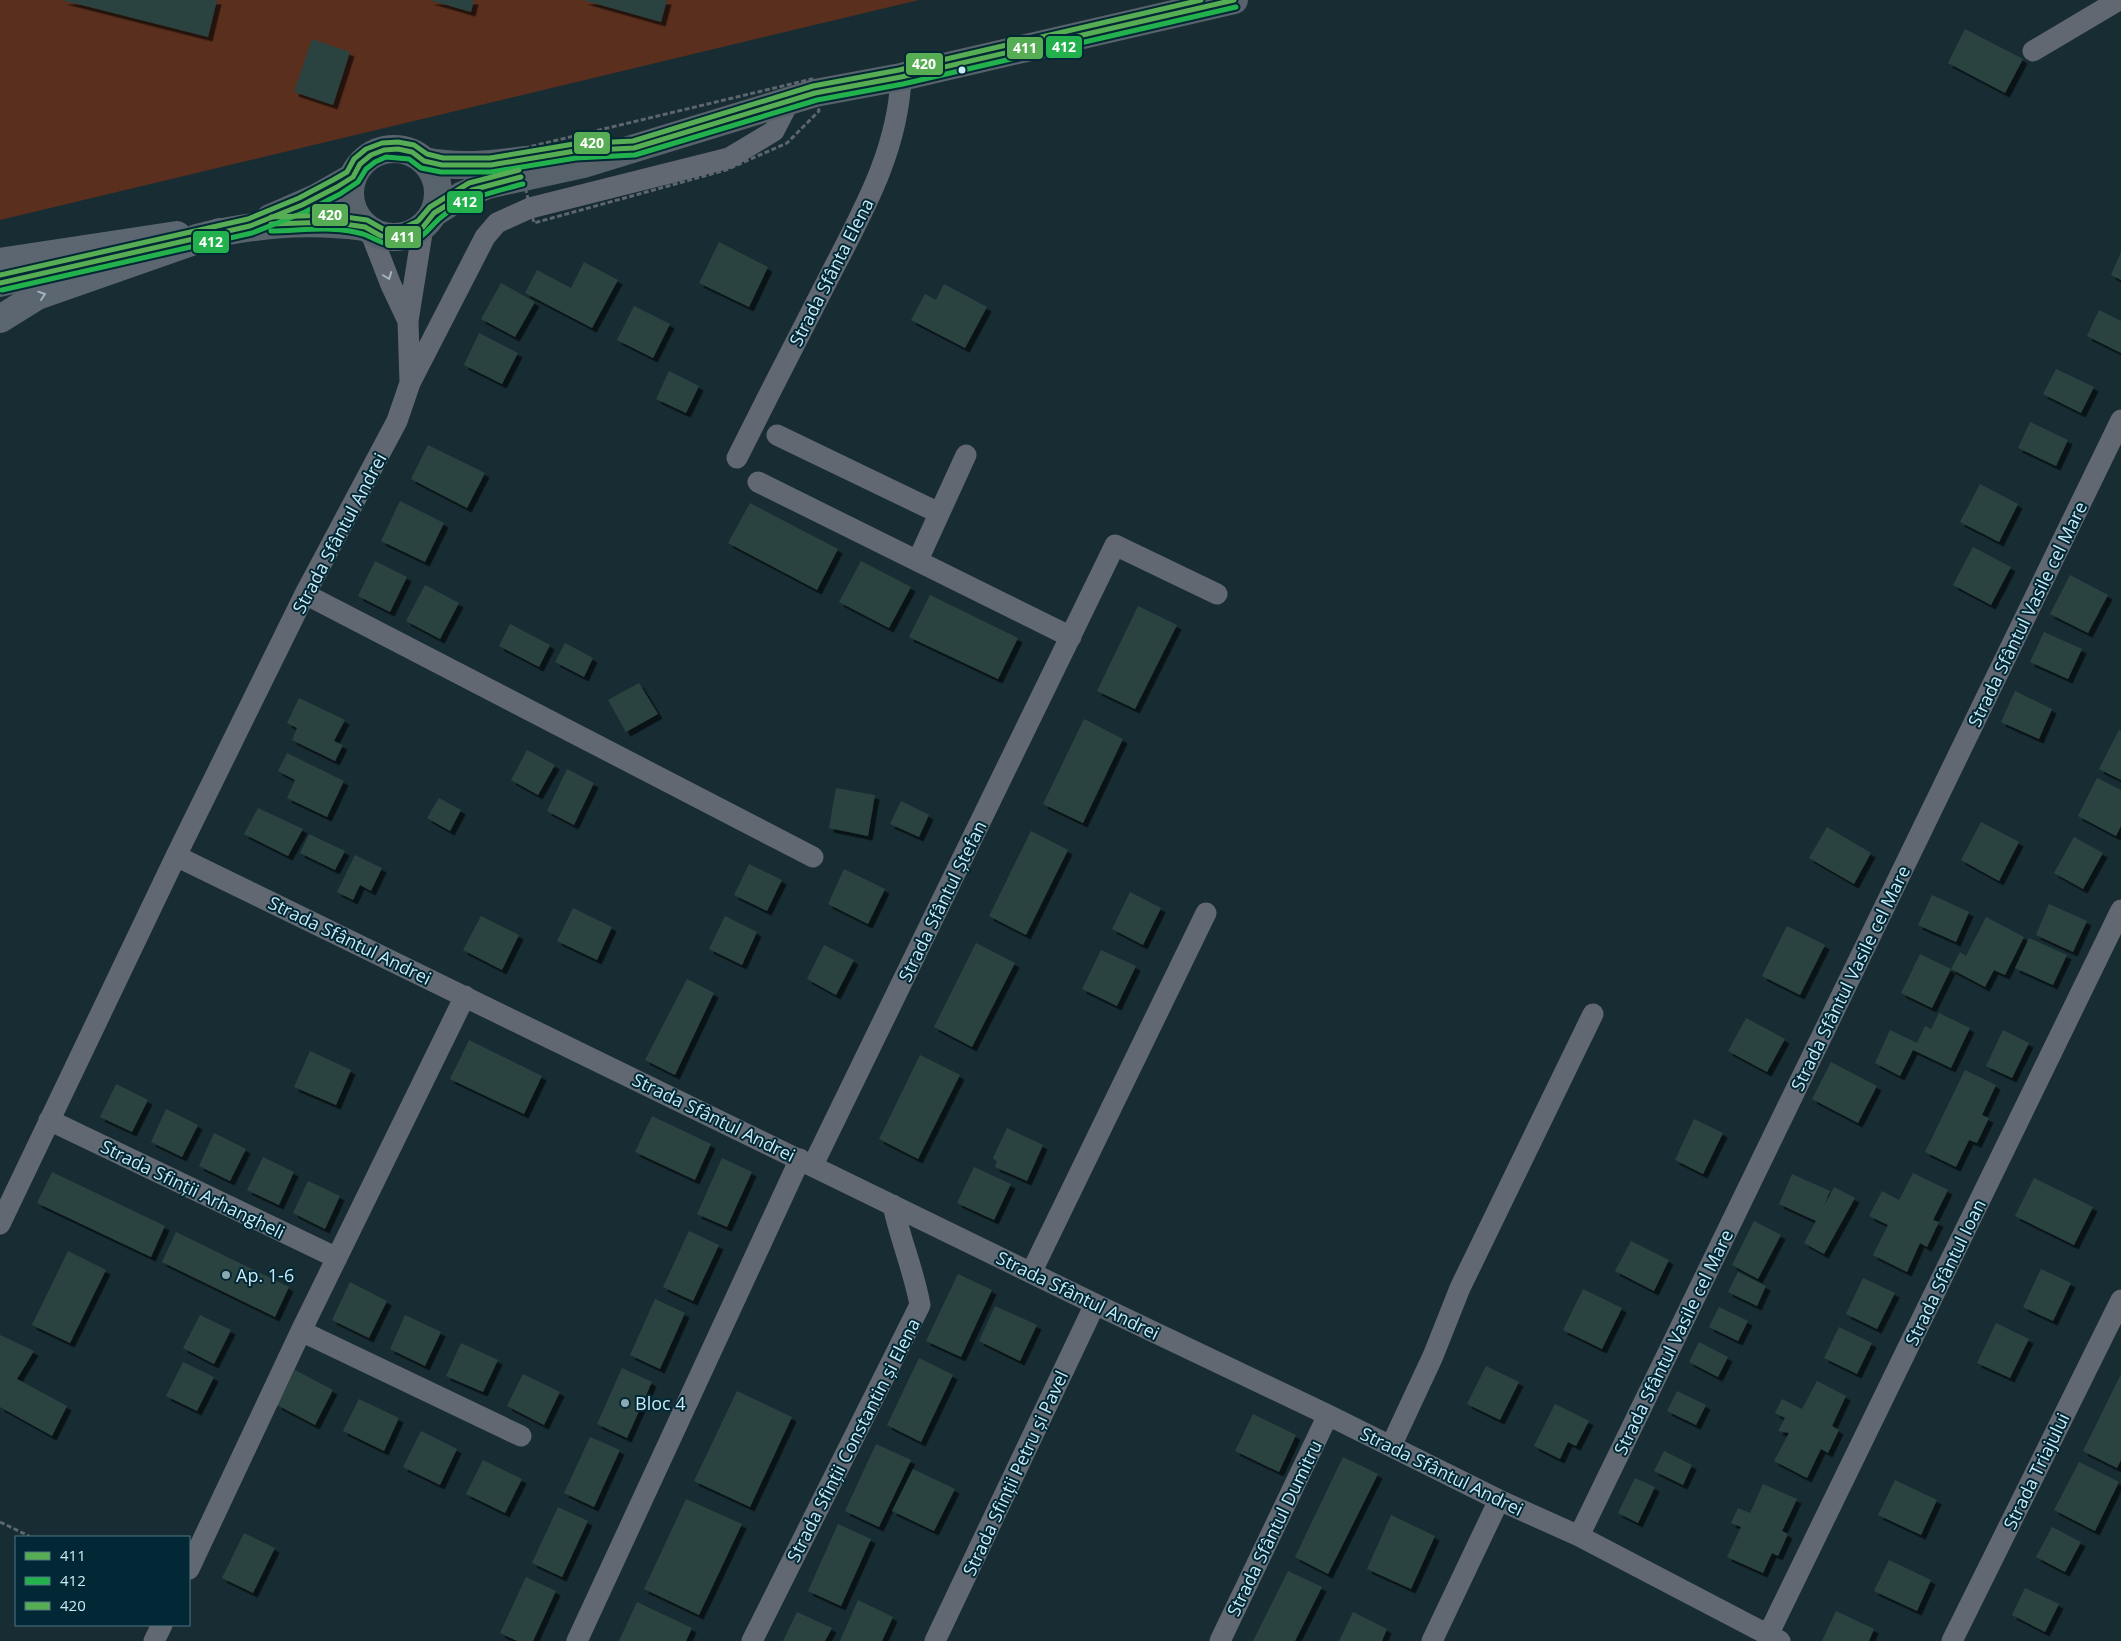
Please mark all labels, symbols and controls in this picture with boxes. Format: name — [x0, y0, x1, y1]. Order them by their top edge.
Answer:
line badge: 412 — [1045, 35, 1083, 59]
line badge: 411 — [1006, 36, 1044, 60]
text: 412 — [1052, 37, 1076, 56]
text: 411 — [1013, 38, 1037, 57]
line badge: 420 — [905, 52, 944, 76]
text: 420 — [912, 54, 936, 73]
unlabelled marker — [957, 65, 967, 75]
line badge: 420 — [573, 131, 611, 155]
text: 420 — [580, 133, 604, 152]
line badge: 412 — [446, 190, 484, 214]
text: 412 — [453, 192, 477, 211]
street label: Strada Sfânta Elena — [783, 194, 879, 350]
line badge: 420 — [311, 203, 349, 227]
text: 420 — [318, 205, 342, 224]
line badge: 411 — [384, 225, 422, 249]
text: 411 — [391, 227, 415, 246]
line badge: 412 — [192, 230, 230, 254]
text: 412 — [199, 232, 223, 251]
one-way arrow — [382, 272, 392, 280]
one-way arrow — [37, 291, 46, 301]
street label: Strada Sfântul Andrei — [287, 449, 391, 617]
street label: Strada Sfântul Vasile cel Mare — [1962, 497, 2092, 731]
street label: Strada Sfântul Ștefan — [893, 816, 991, 986]
street label: Strada Sfântul Vasile cel Mare — [1785, 861, 1915, 1095]
street label: Strada Sfântul Andrei — [265, 890, 435, 990]
street label: Strada Sfântul Andrei — [629, 1067, 799, 1167]
street label: Strada Sfinții Arhangheli — [97, 1134, 289, 1244]
street label: Strada Sfântul Ioan — [1899, 1195, 1991, 1349]
street label: Strada Sfântul Vasile cel Mare — [1608, 1225, 1738, 1459]
street label: Strada Sfântul Andrei — [993, 1245, 1163, 1345]
place label: Ap. 1-6 — [236, 1263, 294, 1287]
marker: Ap. 1-6 — [220, 1269, 232, 1281]
street label: Strada Sfinții Constantin și Elena — [781, 1314, 925, 1566]
street label: Strada Sfinții Petru și Pavel — [957, 1367, 1073, 1579]
place label: Bloc 4 — [635, 1391, 686, 1415]
marker: Bloc 4 — [619, 1397, 631, 1409]
street label: Strada Triajului — [1997, 1409, 2075, 1533]
street label: Strada Sfântul Andrei — [1357, 1421, 1527, 1521]
street label: Strada Sfântul Dumitru — [1221, 1436, 1327, 1620]
legend — [15, 1536, 190, 1626]
text: 411 — [60, 1545, 86, 1565]
text: 412 — [60, 1570, 86, 1590]
text: 420 — [60, 1595, 86, 1615]

